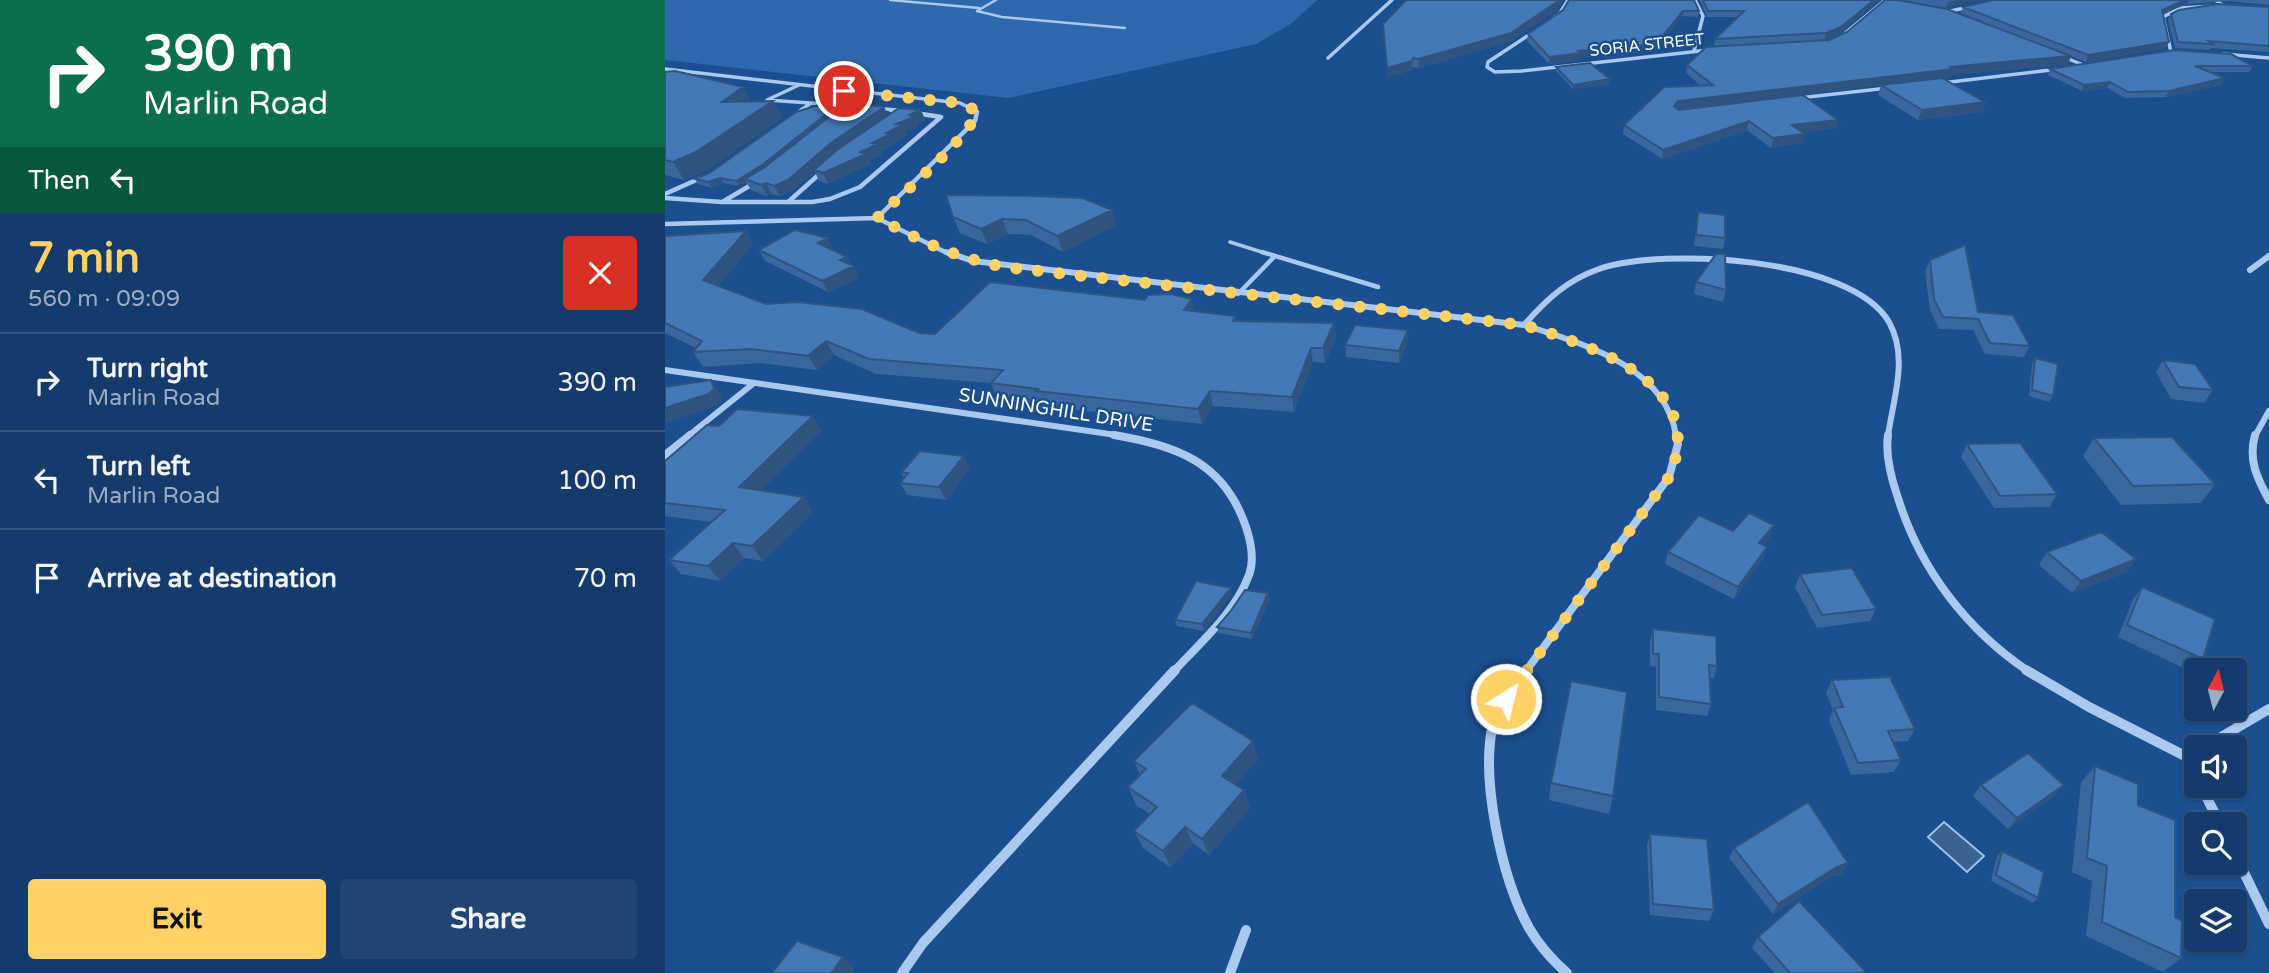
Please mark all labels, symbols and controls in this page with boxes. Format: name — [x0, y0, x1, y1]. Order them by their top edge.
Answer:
text: 390 m — [143, 25, 293, 84]
icon: right — [28, 28, 119, 119]
street label: SORIA STREET — [1589, 29, 1706, 61]
pin — [814, 61, 874, 121]
icon: arrive — [825, 72, 863, 110]
text: Marlin Road — [143, 85, 328, 123]
icon: left — [104, 161, 142, 199]
text: Then — [28, 165, 90, 196]
text: 7 min — [28, 233, 140, 284]
button: close — [563, 236, 637, 310]
text: 560 m · 09:09 — [28, 285, 180, 313]
text: Turn right — [87, 353, 208, 384]
icon: right — [28, 363, 66, 401]
text: 390 m — [557, 367, 637, 398]
text: Marlin Road — [87, 384, 220, 412]
street label: SUNNINGHILL DRIVE — [957, 384, 1155, 436]
text: Turn left — [87, 451, 190, 482]
icon: left — [28, 461, 66, 499]
text: 100 m — [557, 465, 637, 496]
text: Marlin Road — [87, 482, 220, 510]
icon: arrive — [28, 559, 66, 597]
text: Arrive at destination — [87, 563, 337, 594]
text: 70 m — [574, 563, 637, 594]
north arrow — [2184, 658, 2247, 721]
map controls — [2184, 658, 2247, 952]
position arrow — [1469, 662, 1543, 736]
button: sound — [2184, 735, 2247, 798]
button: search — [2184, 812, 2247, 875]
button: Exit — [28, 879, 326, 959]
button: Share — [340, 879, 637, 959]
button: layers — [2184, 889, 2247, 952]

